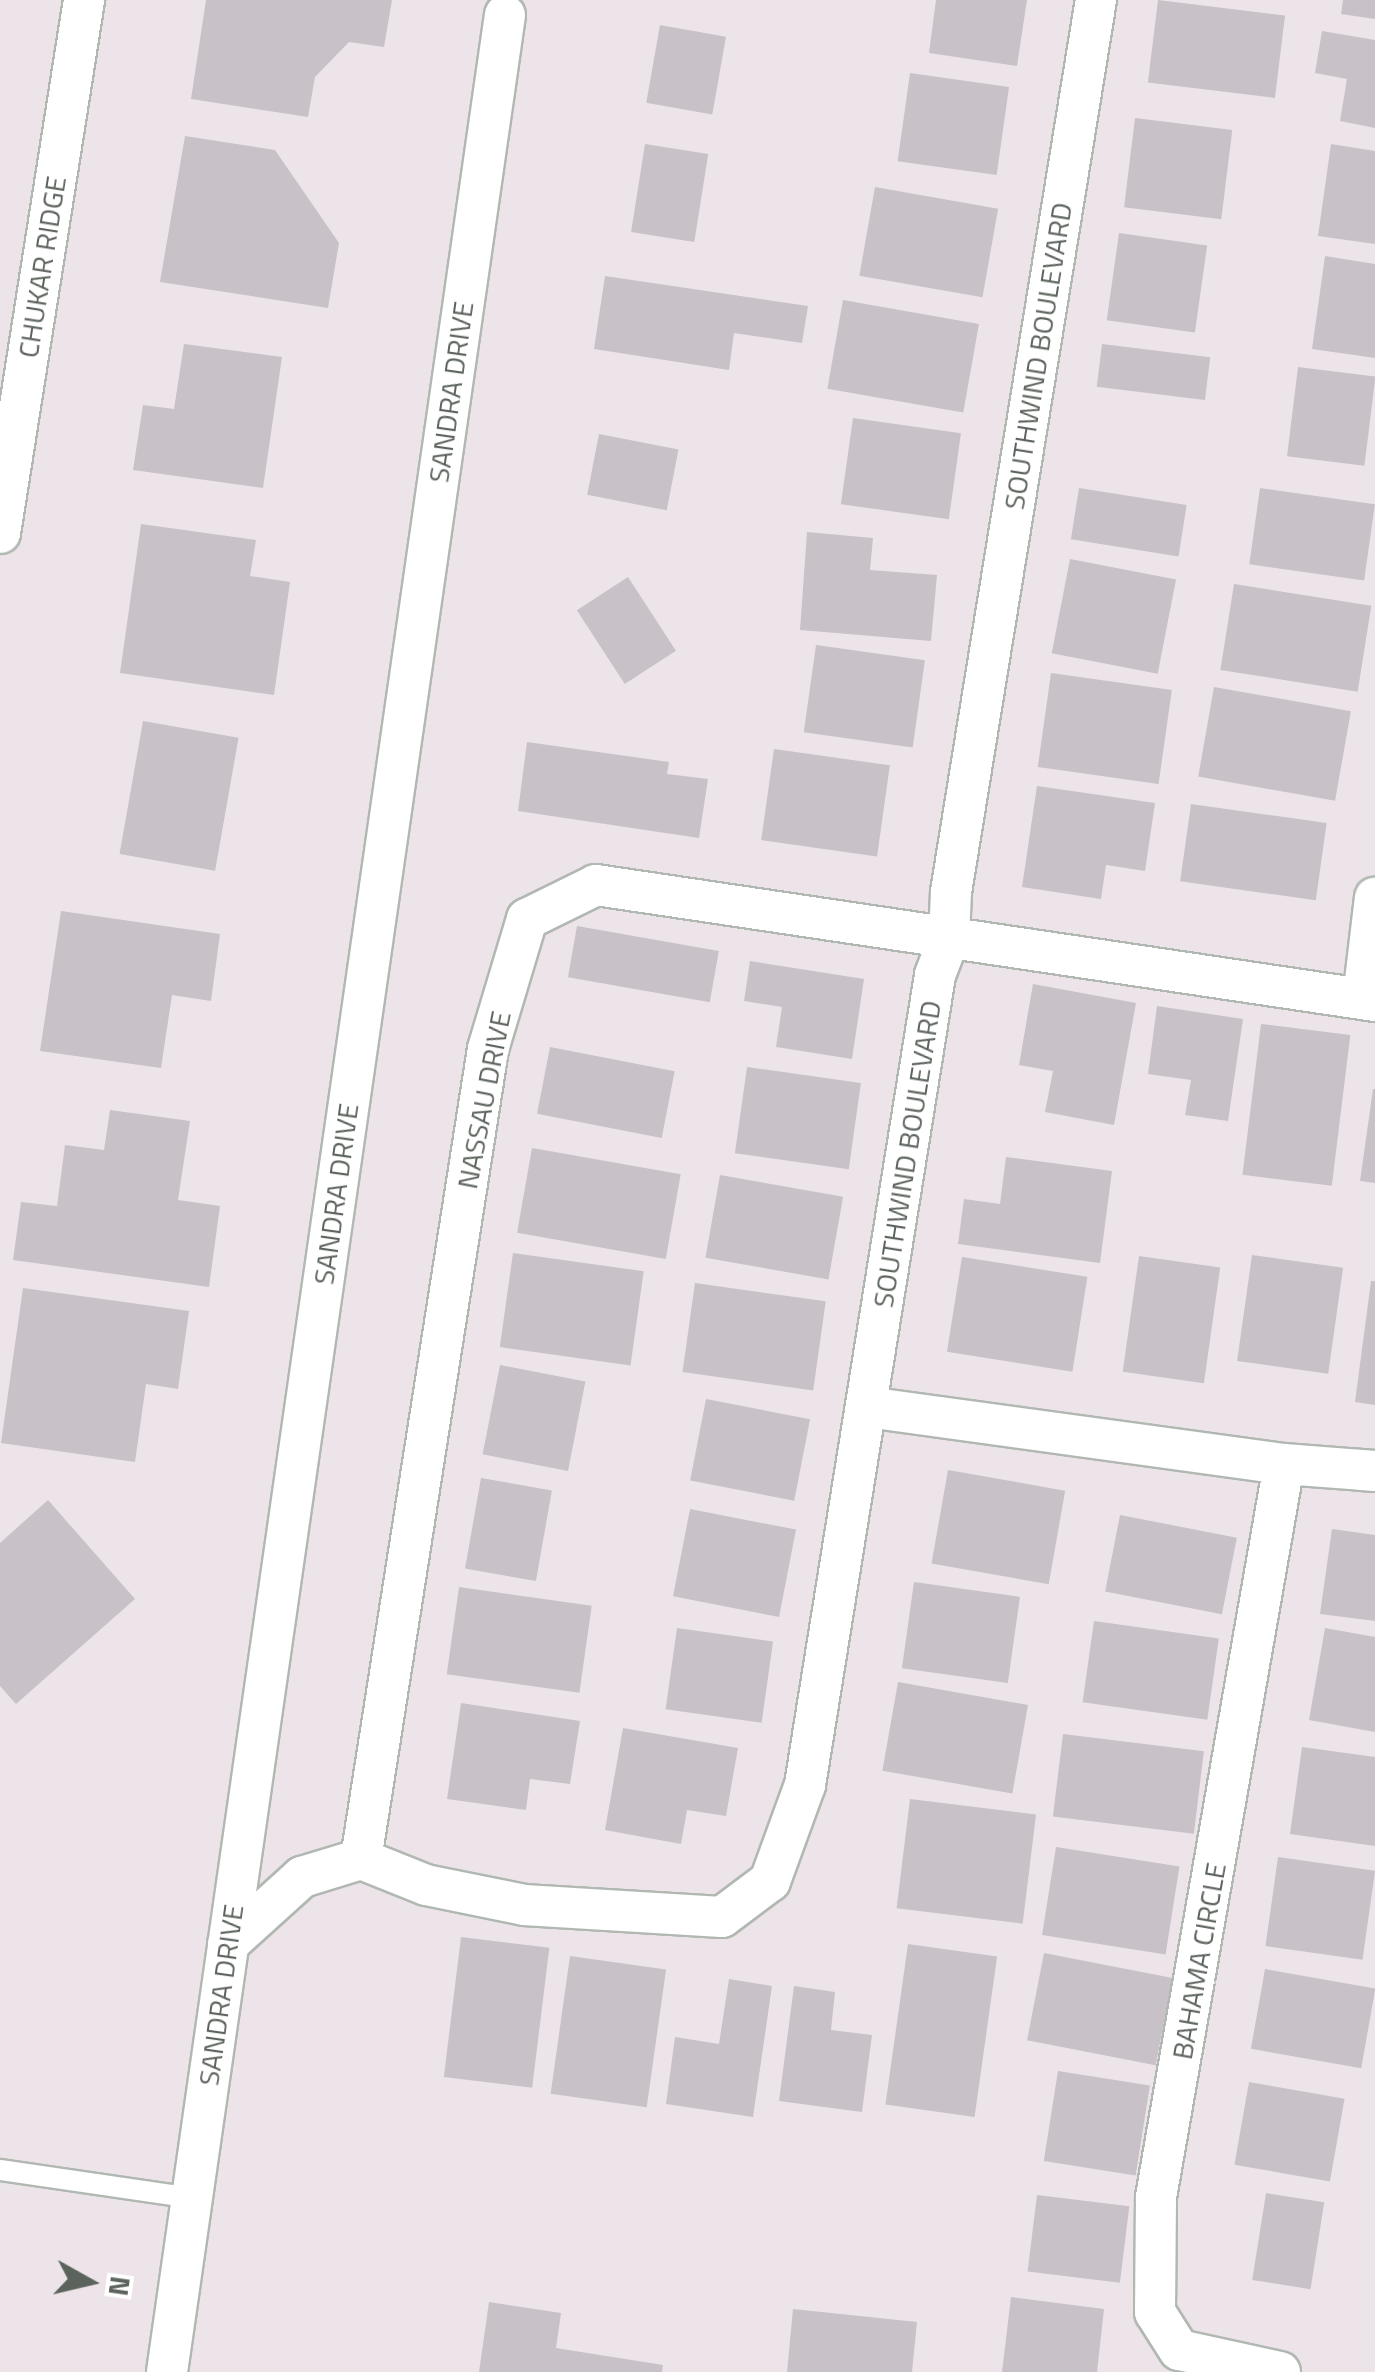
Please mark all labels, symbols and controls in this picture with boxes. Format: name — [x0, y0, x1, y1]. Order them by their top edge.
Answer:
street label: CHUKAR RIDGE — [11, 174, 73, 360]
street label: SOUTHWIND BOULEVARD — [997, 200, 1079, 512]
street label: SANDRA DRIVE — [422, 299, 480, 485]
street label: SOUTHWIND BOULEVARD — [866, 998, 948, 1310]
street label: NASSAU DRIVE — [450, 1008, 518, 1192]
street label: SANDRA DRIVE — [307, 1101, 365, 1287]
street label: BAHAMA CIRCLE — [1165, 1860, 1233, 2062]
street label: SANDRA DRIVE — [192, 1902, 250, 2088]
north arrow — [40, 2232, 140, 2332]
text: N — [98, 2274, 143, 2299]

